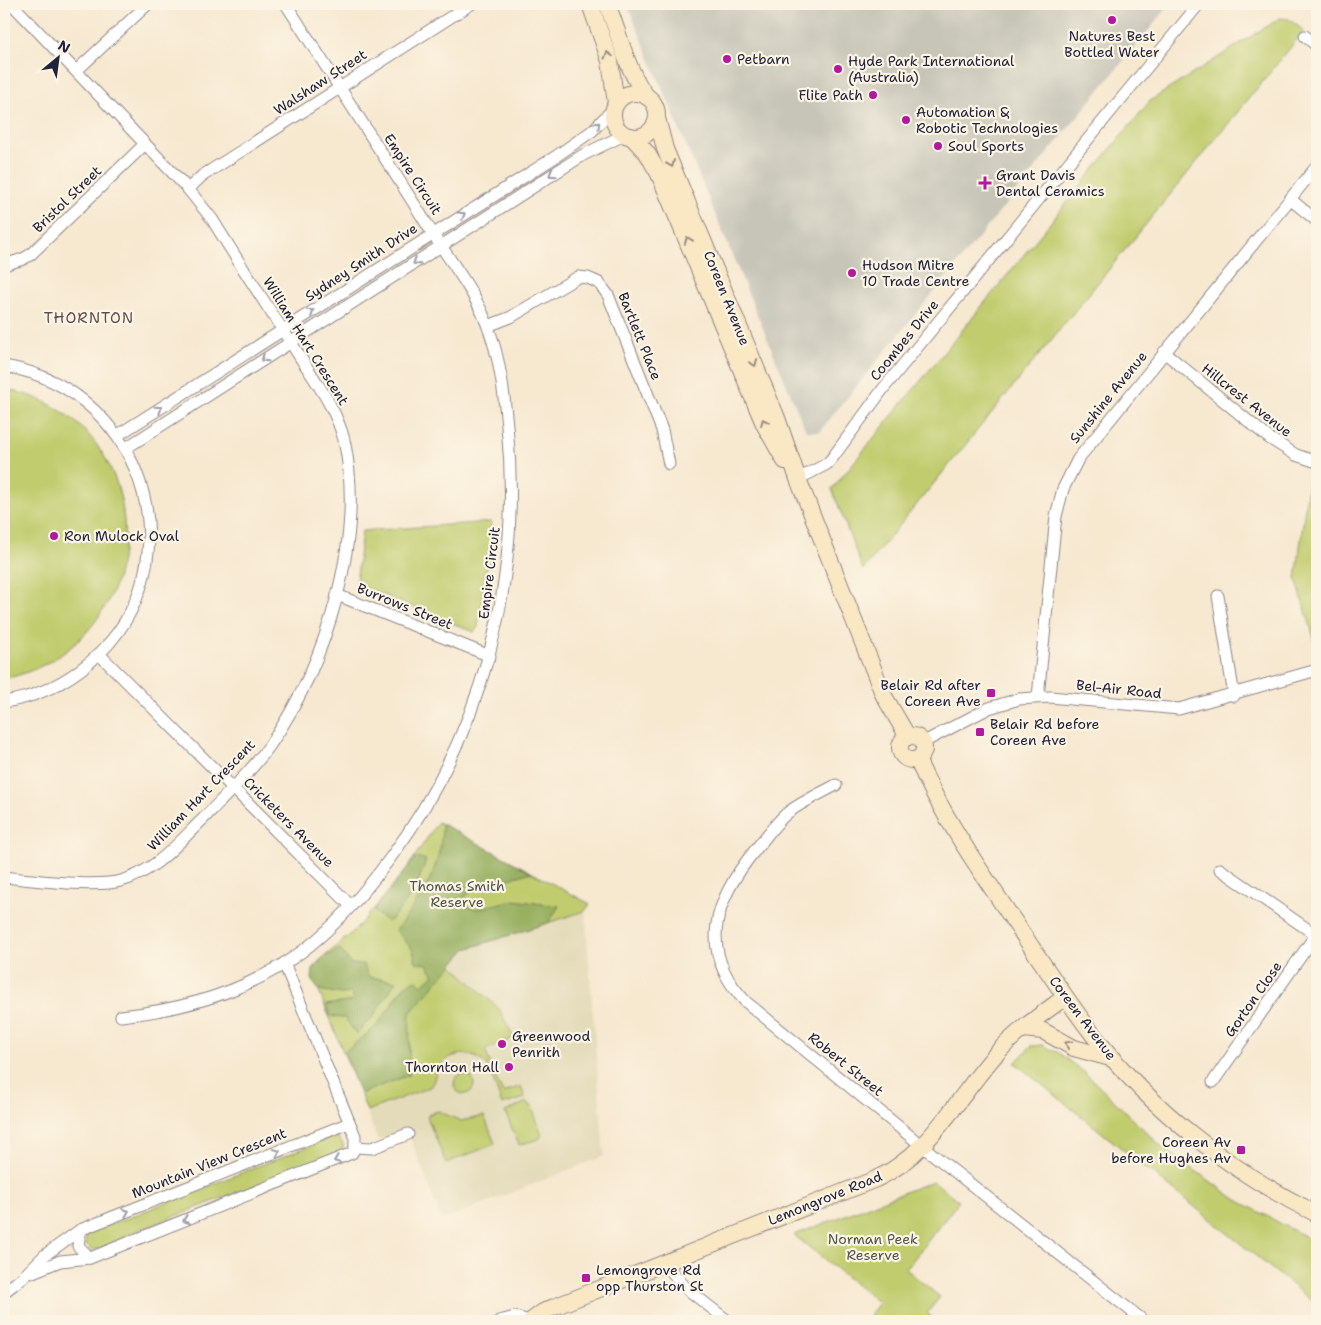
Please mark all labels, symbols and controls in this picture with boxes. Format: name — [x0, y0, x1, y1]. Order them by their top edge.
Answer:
marker: Natures Best Bottled Water — [1106, 14, 1118, 26]
place label: Natures Best Bottled Water — [1064, 27, 1160, 61]
north arrow — [32, 32, 82, 82]
text: N — [55, 36, 74, 57]
street label: Walshaw Street — [270, 45, 370, 119]
place label: Petbarn — [737, 50, 790, 68]
one-way arrow — [604, 52, 614, 60]
place label: Hyde Park International (Australia) — [848, 52, 1015, 86]
marker: Petbarn — [721, 53, 733, 65]
marker: Hyde Park International (Australia) — [832, 63, 844, 75]
place label: Flite Path — [798, 86, 863, 104]
marker: Flite Path — [867, 89, 879, 101]
place label: Automation & Robotic Technologies — [916, 103, 1058, 137]
marker: Automation & Robotic Technologies — [900, 114, 912, 126]
one-way arrow — [592, 122, 601, 131]
street label: Empire Circuit — [380, 130, 446, 218]
place label: Soul Sports — [948, 137, 1024, 155]
marker: Soul Sports — [932, 140, 944, 152]
one-way arrow — [665, 159, 676, 168]
street label: Bristol Street — [29, 162, 105, 236]
place label: Grant Davis Dental Ceramics — [996, 166, 1105, 200]
one-way arrow — [549, 168, 558, 178]
marker: Grant Davis Dental Ceramics — [978, 176, 992, 190]
one-way arrow — [457, 212, 466, 221]
street label: Sydney Smith Drive — [301, 219, 421, 305]
one-way arrow — [684, 236, 695, 245]
street label: Coreen Avenue — [700, 248, 754, 348]
one-way arrow — [412, 256, 421, 265]
place label: Hudson Mitre 10 Trade Centre — [862, 256, 969, 290]
marker: Hudson Mitre 10 Trade Centre — [846, 267, 858, 279]
street label: William Hart Crescent — [259, 273, 353, 409]
street label: Bartlett Place — [614, 290, 666, 383]
street label: Coombes Drive — [866, 296, 942, 384]
district label: THORNTON — [44, 308, 134, 328]
one-way arrow — [305, 309, 314, 318]
street label: Sunshine Avenue — [1065, 347, 1151, 447]
one-way arrow — [260, 353, 269, 363]
one-way arrow — [748, 358, 758, 366]
street label: Hillcrest Avenue — [1198, 359, 1296, 441]
one-way arrow — [153, 405, 162, 415]
one-way arrow — [759, 418, 770, 427]
street label: Empire Circuit — [474, 526, 504, 620]
place label: Ron Mulock Oval — [64, 527, 180, 545]
marker: Ron Mulock Oval — [48, 530, 60, 542]
street label: Burrows Street — [355, 579, 455, 633]
place label: Belair Rd after Coreen Ave — [881, 676, 981, 710]
street label: Bel-Air Road — [1075, 676, 1163, 702]
marker: Belair Rd after Coreen Ave — [985, 687, 997, 699]
place label: Belair Rd before Coreen Ave — [990, 715, 1100, 749]
marker: Belair Rd before Coreen Ave — [974, 726, 986, 738]
street label: William Hart Crescent — [143, 736, 259, 854]
street label: Cricketers Avenue — [240, 773, 338, 871]
park label: Thomas Smith Reserve — [409, 877, 505, 911]
street label: Gorton Close — [1220, 958, 1286, 1040]
street label: Coreen Avenue — [1046, 972, 1121, 1064]
place label: Greenwood Penrith — [512, 1027, 590, 1061]
street label: Robert Street — [805, 1028, 887, 1100]
marker: Greenwood Penrith — [496, 1038, 508, 1050]
one-way arrow — [1064, 1041, 1073, 1051]
place label: Thornton Hall — [405, 1058, 500, 1076]
marker: Thornton Hall — [503, 1061, 515, 1073]
street label: Mountain View Crescent — [129, 1124, 289, 1202]
place label: Coreen Av before Hughes Av — [1111, 1133, 1231, 1167]
marker: Coreen Av before Hughes Av — [1235, 1144, 1247, 1156]
one-way arrow — [272, 1148, 281, 1158]
one-way arrow — [333, 1154, 342, 1164]
street label: Lemongrove Road — [765, 1167, 885, 1229]
one-way arrow — [121, 1208, 130, 1219]
one-way arrow — [182, 1214, 190, 1224]
park label: Norman Peek Reserve — [828, 1230, 918, 1264]
place label: Lemongrove Rd opp Thurston St — [596, 1261, 704, 1295]
marker: Lemongrove Rd opp Thurston St — [580, 1272, 592, 1284]

